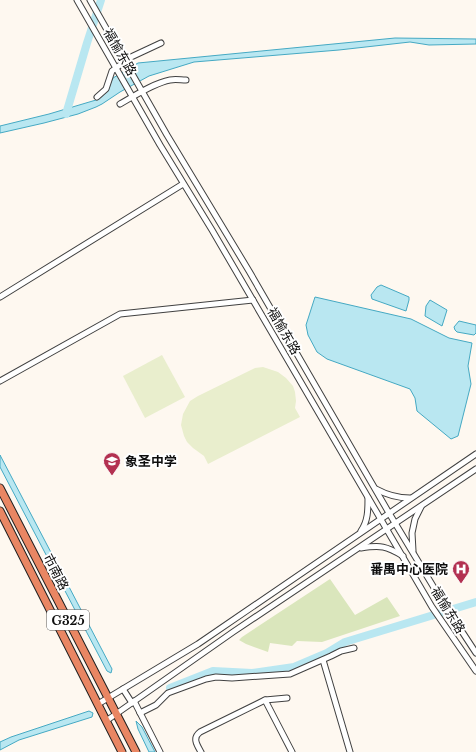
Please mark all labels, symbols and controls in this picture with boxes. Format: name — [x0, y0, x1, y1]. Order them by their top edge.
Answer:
street label: 福愉东路 — [100, 25, 140, 79]
street label: 福愉东路 — [264, 304, 304, 358]
school or university icon: 象圣中学 — [102, 451, 122, 476]
place label: 象圣中学 — [125, 453, 177, 470]
street label: 市南路 — [40, 551, 72, 593]
hospital icon: 番禺中心医院 — [451, 559, 471, 584]
place label: 番禺中心医院 — [370, 561, 448, 578]
street label: 福愉东路 — [427, 583, 469, 637]
road number: G325 — [47, 610, 89, 630]

